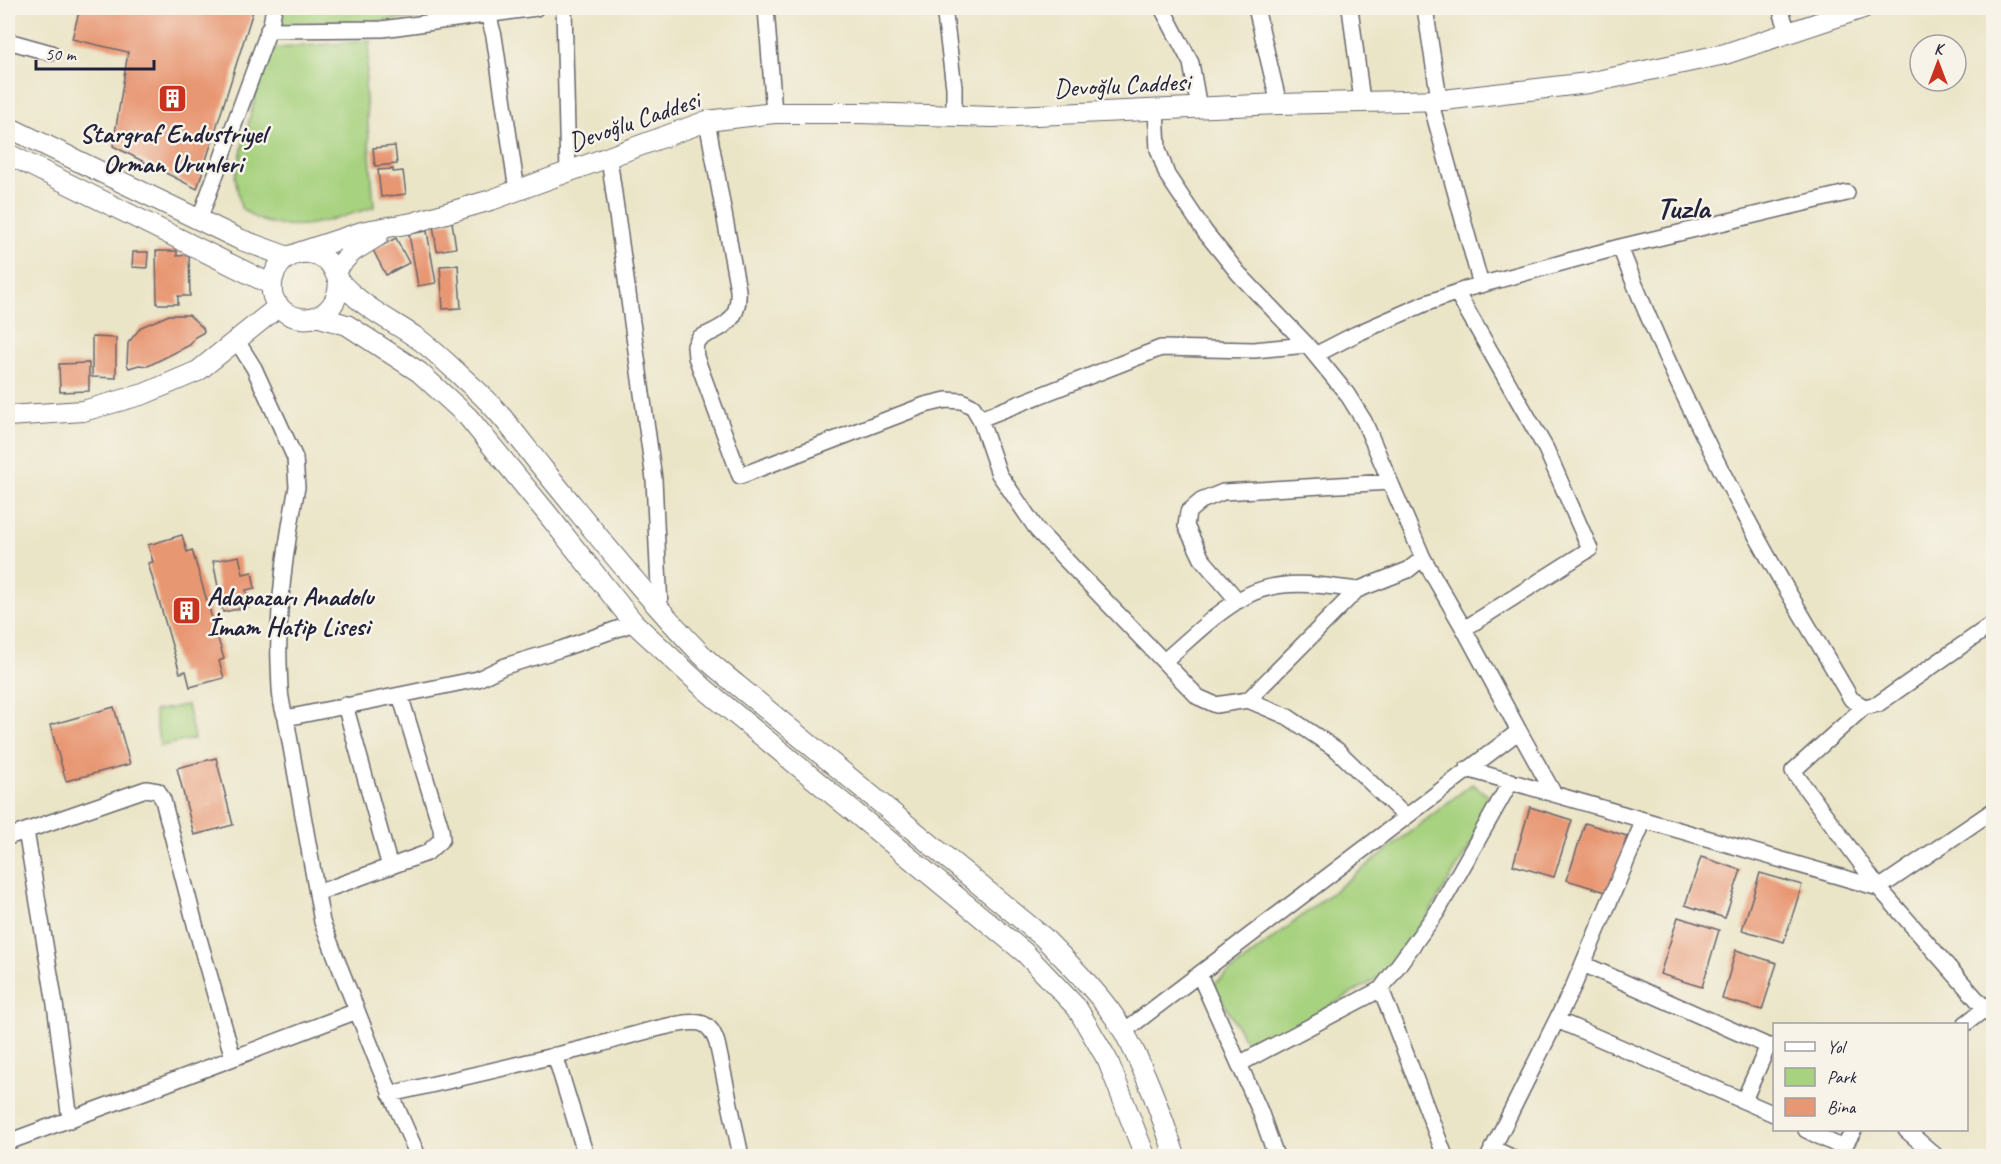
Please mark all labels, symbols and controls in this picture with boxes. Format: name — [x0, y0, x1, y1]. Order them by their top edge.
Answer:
scale bar — [36, 33, 154, 71]
north arrow — [1908, 33, 1968, 93]
text: K — [1934, 39, 1946, 59]
text: 50 m — [45, 43, 78, 65]
street label: Devoğlu Caddesi — [1053, 65, 1194, 105]
street label: Devoğlu Caddesi — [564, 82, 707, 159]
building icon: Stargraf Endustriyel Orman Urunleri — [157, 83, 189, 115]
place label: Stargraf Endustriyel Orman Urunleri — [80, 117, 272, 180]
district label: Tuzla — [1656, 187, 1713, 228]
place label: Adapazarı Anadolu İmam Hatip Lisesi — [207, 580, 375, 643]
building icon: Adapazarı Anadolu İmam Hatip Lisesi — [170, 595, 202, 627]
legend — [1773, 1023, 1968, 1131]
text: Yol — [1827, 1036, 1847, 1058]
text: Park — [1827, 1066, 1857, 1088]
text: Bina — [1827, 1096, 1857, 1118]

